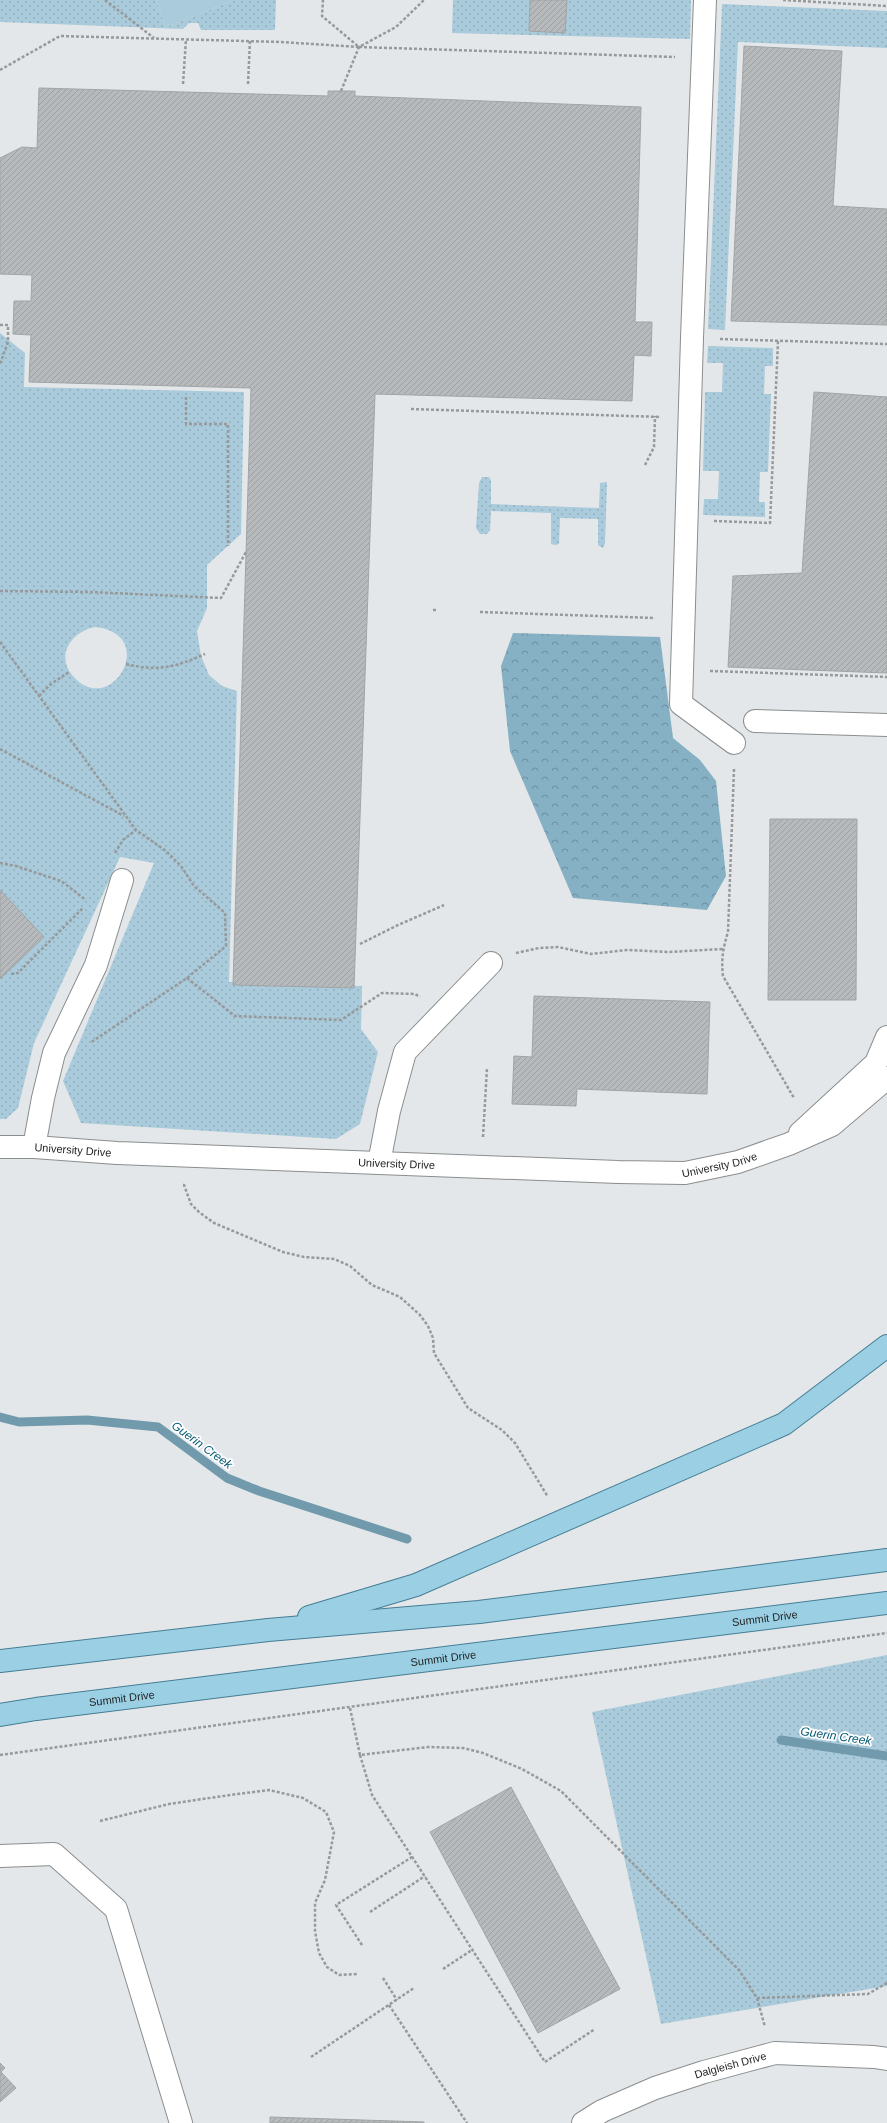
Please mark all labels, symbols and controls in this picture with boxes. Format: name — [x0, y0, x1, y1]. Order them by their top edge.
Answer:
street label: University Drive — [34, 1141, 112, 1159]
street label: University Drive — [681, 1150, 759, 1180]
street label: University Drive — [358, 1156, 435, 1171]
water label: Guerin Creek — [169, 1418, 236, 1472]
street label: Summit Drive — [731, 1608, 798, 1628]
street label: Summit Drive — [410, 1648, 477, 1668]
street label: Summit Drive — [88, 1688, 155, 1708]
water label: Guerin Creek — [800, 1724, 873, 1748]
street label: Dalgleish Drive — [693, 2050, 768, 2081]

